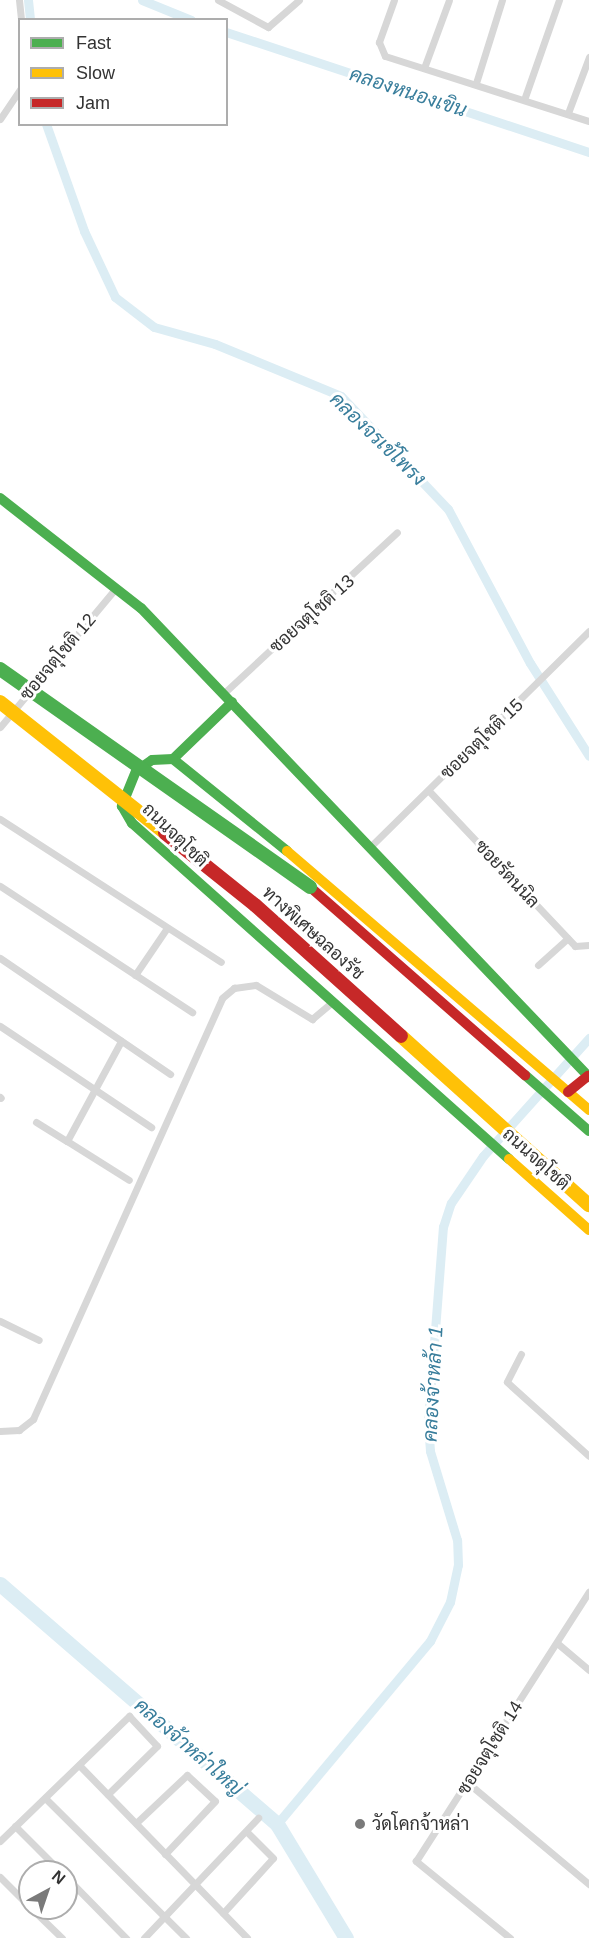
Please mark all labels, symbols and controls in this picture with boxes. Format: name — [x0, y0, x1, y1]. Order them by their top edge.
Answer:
legend — [18, 18, 228, 126]
text: Fast — [76, 33, 111, 53]
water label: คลองหนองเขิน — [346, 62, 470, 122]
text: Slow — [76, 63, 115, 83]
text: Jam — [76, 93, 110, 113]
water label: คลองจรเข้โพรง — [325, 387, 431, 491]
street label: ซอยจตุโชติ 13 — [265, 570, 359, 658]
street label: ซอยจตุโชติ 12 — [15, 609, 101, 705]
street label: ซอยจตุโชติ 15 — [436, 694, 528, 784]
street label: ถนนจตุโชติ — [138, 798, 212, 872]
street label: ซอยรัตนนิล — [470, 836, 544, 912]
street label: ทางพิเศษฉลองรัช — [258, 882, 368, 984]
street label: ถนนจตุโชติ — [498, 1123, 574, 1195]
water label: คลองจ้าหล้า 1 — [418, 1325, 448, 1443]
water label: คลองจ้าหล่าใหญ่ — [130, 1693, 248, 1801]
street label: ซอยจตุโชติ 14 — [453, 1697, 527, 1799]
place label: วัดโคกจ้าหล่า — [372, 1813, 469, 1835]
marker: วัดโคกจ้าหล่า — [353, 1817, 367, 1831]
north arrow — [18, 1860, 78, 1920]
text: N — [49, 1867, 68, 1888]

